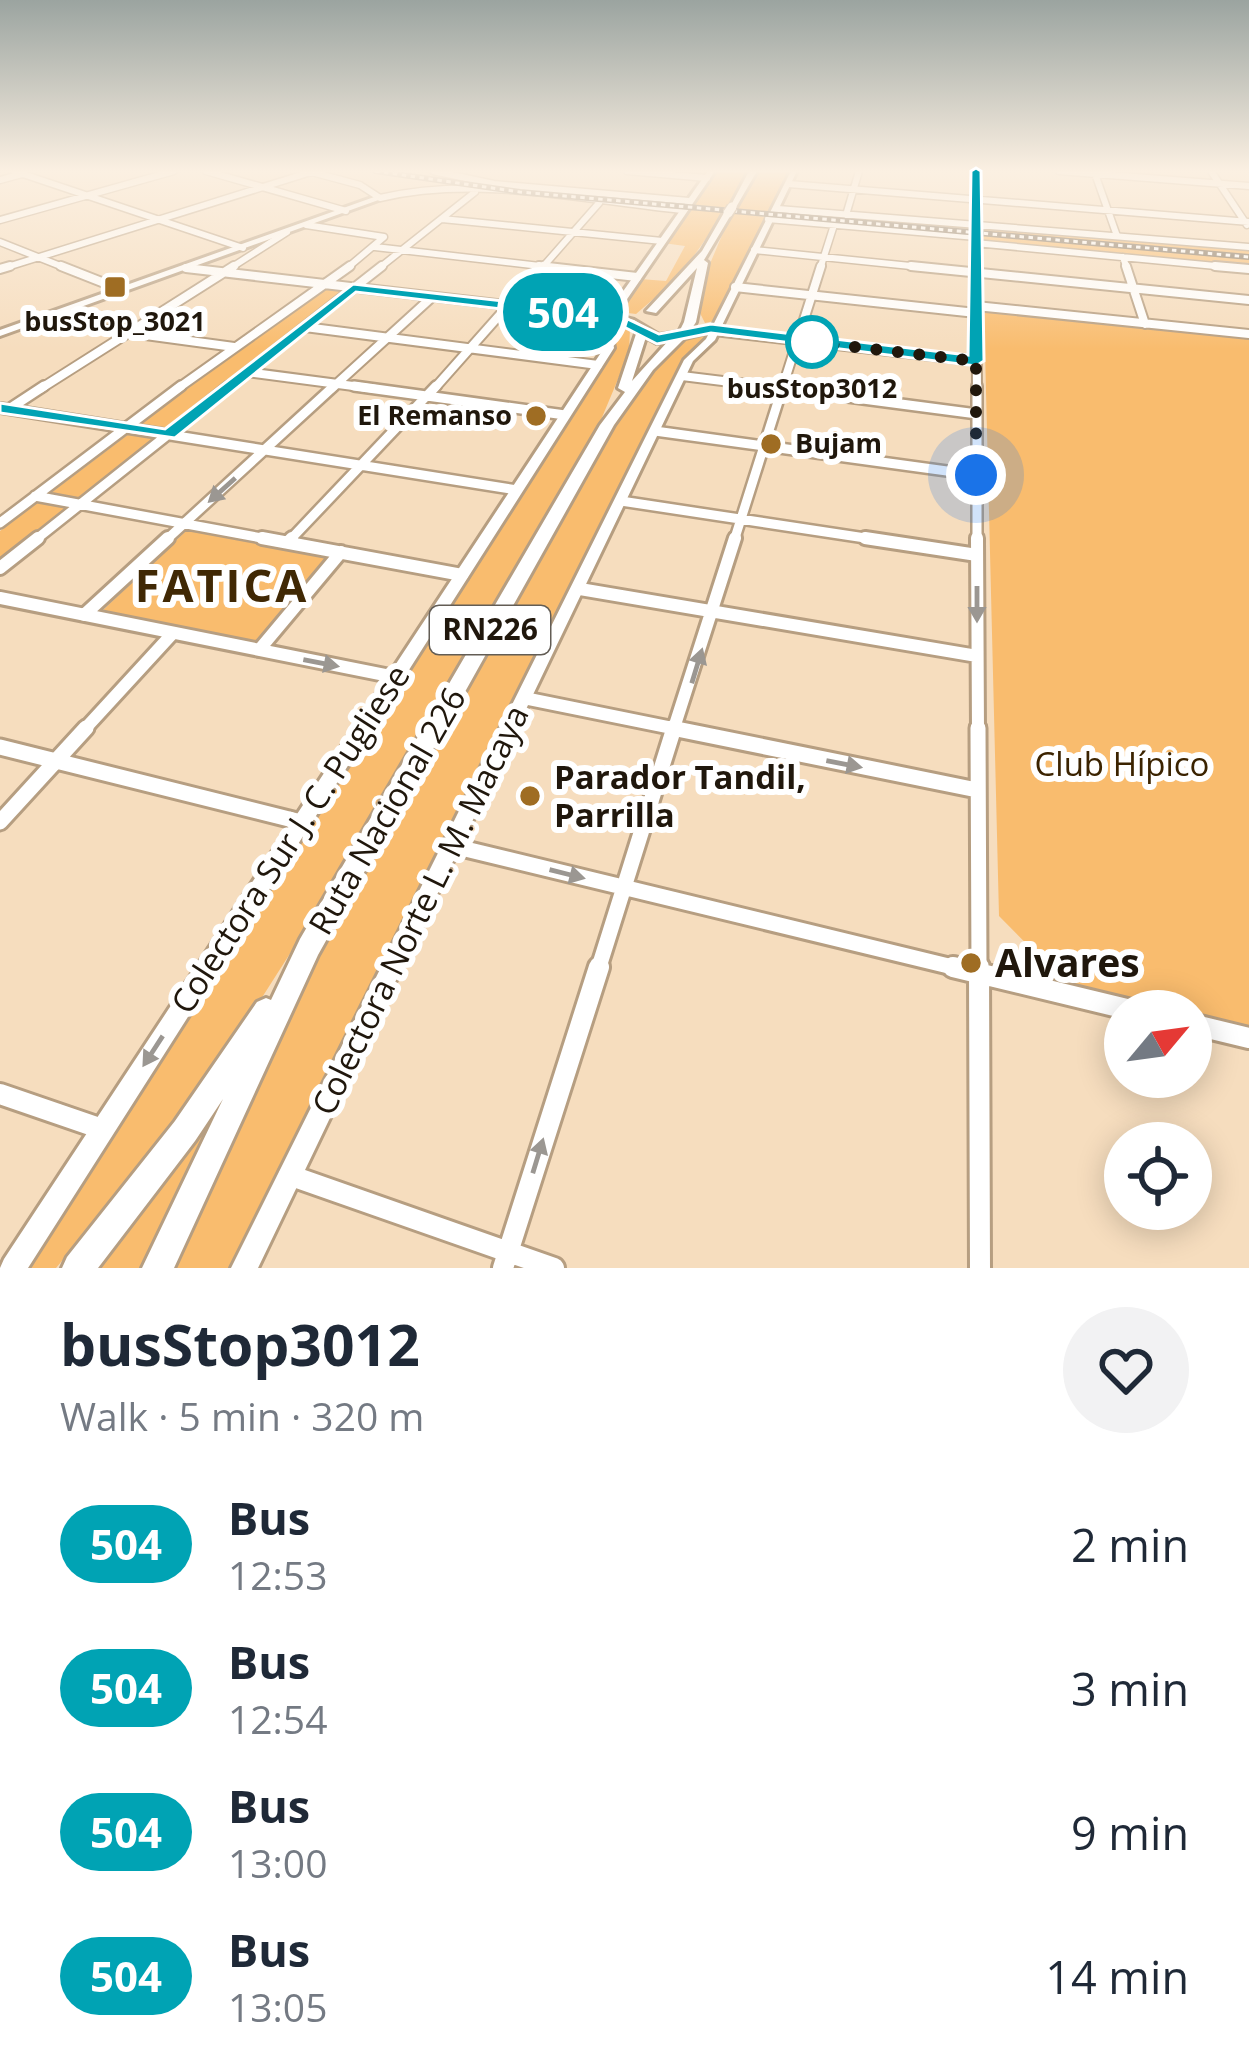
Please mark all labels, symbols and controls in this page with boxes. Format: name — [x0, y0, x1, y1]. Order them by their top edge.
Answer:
line badge: 504 — [494, 273, 632, 351]
marker: busStop_3021 — [102, 274, 128, 300]
text: 504 — [527, 283, 599, 340]
place label: busStop_3021 — [24, 302, 206, 339]
marker: busStop3012 — [787, 317, 837, 367]
place label: busStop3012 — [727, 369, 897, 406]
place label: El Remanso — [357, 396, 512, 433]
marker: El Remanso — [523, 403, 549, 429]
place label: Bujam — [795, 424, 882, 461]
marker: Bujam — [758, 431, 784, 457]
your location — [946, 445, 1006, 505]
one-way arrow — [207, 476, 236, 503]
district label: FATICA — [135, 554, 309, 615]
one-way arrow — [967, 586, 987, 624]
road number: RN226 — [430, 606, 550, 654]
one-way arrow — [689, 647, 708, 684]
one-way arrow — [302, 654, 340, 673]
street label: Colectora Sur J. C. Pugliese — [160, 656, 419, 1022]
street label: Ruta Nacional 226 — [297, 679, 476, 943]
street label: Colectora Norte L. M. Macaya — [301, 697, 539, 1122]
park label: Club Hípico — [1035, 741, 1209, 786]
place label: Parador Tandil, Parrilla — [554, 754, 806, 837]
one-way arrow — [826, 755, 864, 774]
marker: Parador Tandil, Parrilla — [517, 783, 543, 809]
one-way arrow — [548, 865, 585, 884]
place label: Alvares — [995, 935, 1140, 988]
marker: Alvares — [958, 950, 984, 976]
north arrow — [1104, 990, 1212, 1098]
map controls — [1104, 990, 1212, 1230]
one-way arrow — [142, 1035, 164, 1067]
button: locate — [1104, 1122, 1212, 1230]
one-way arrow — [530, 1137, 549, 1174]
text: busStop3012 — [60, 1305, 420, 1383]
button: heart — [1063, 1307, 1189, 1433]
text: Walk · 5 min · 320 m — [60, 1389, 424, 1442]
text: Bus — [228, 1487, 310, 1548]
text: 2 min — [1071, 1514, 1189, 1575]
text: 504 — [90, 1515, 162, 1572]
text: 12:53 — [228, 1548, 327, 1601]
text: Bus — [228, 1631, 310, 1692]
text: 3 min — [1071, 1658, 1189, 1719]
text: 504 — [90, 1659, 162, 1716]
text: 12:54 — [228, 1692, 327, 1745]
text: Bus — [228, 1775, 310, 1836]
text: 9 min — [1071, 1802, 1189, 1863]
text: 504 — [90, 1803, 162, 1860]
text: 13:00 — [228, 1836, 327, 1889]
text: Bus — [228, 1919, 310, 1980]
text: 14 min — [1045, 1946, 1189, 2007]
text: 504 — [90, 1947, 162, 2004]
text: 13:05 — [228, 1980, 327, 2033]

